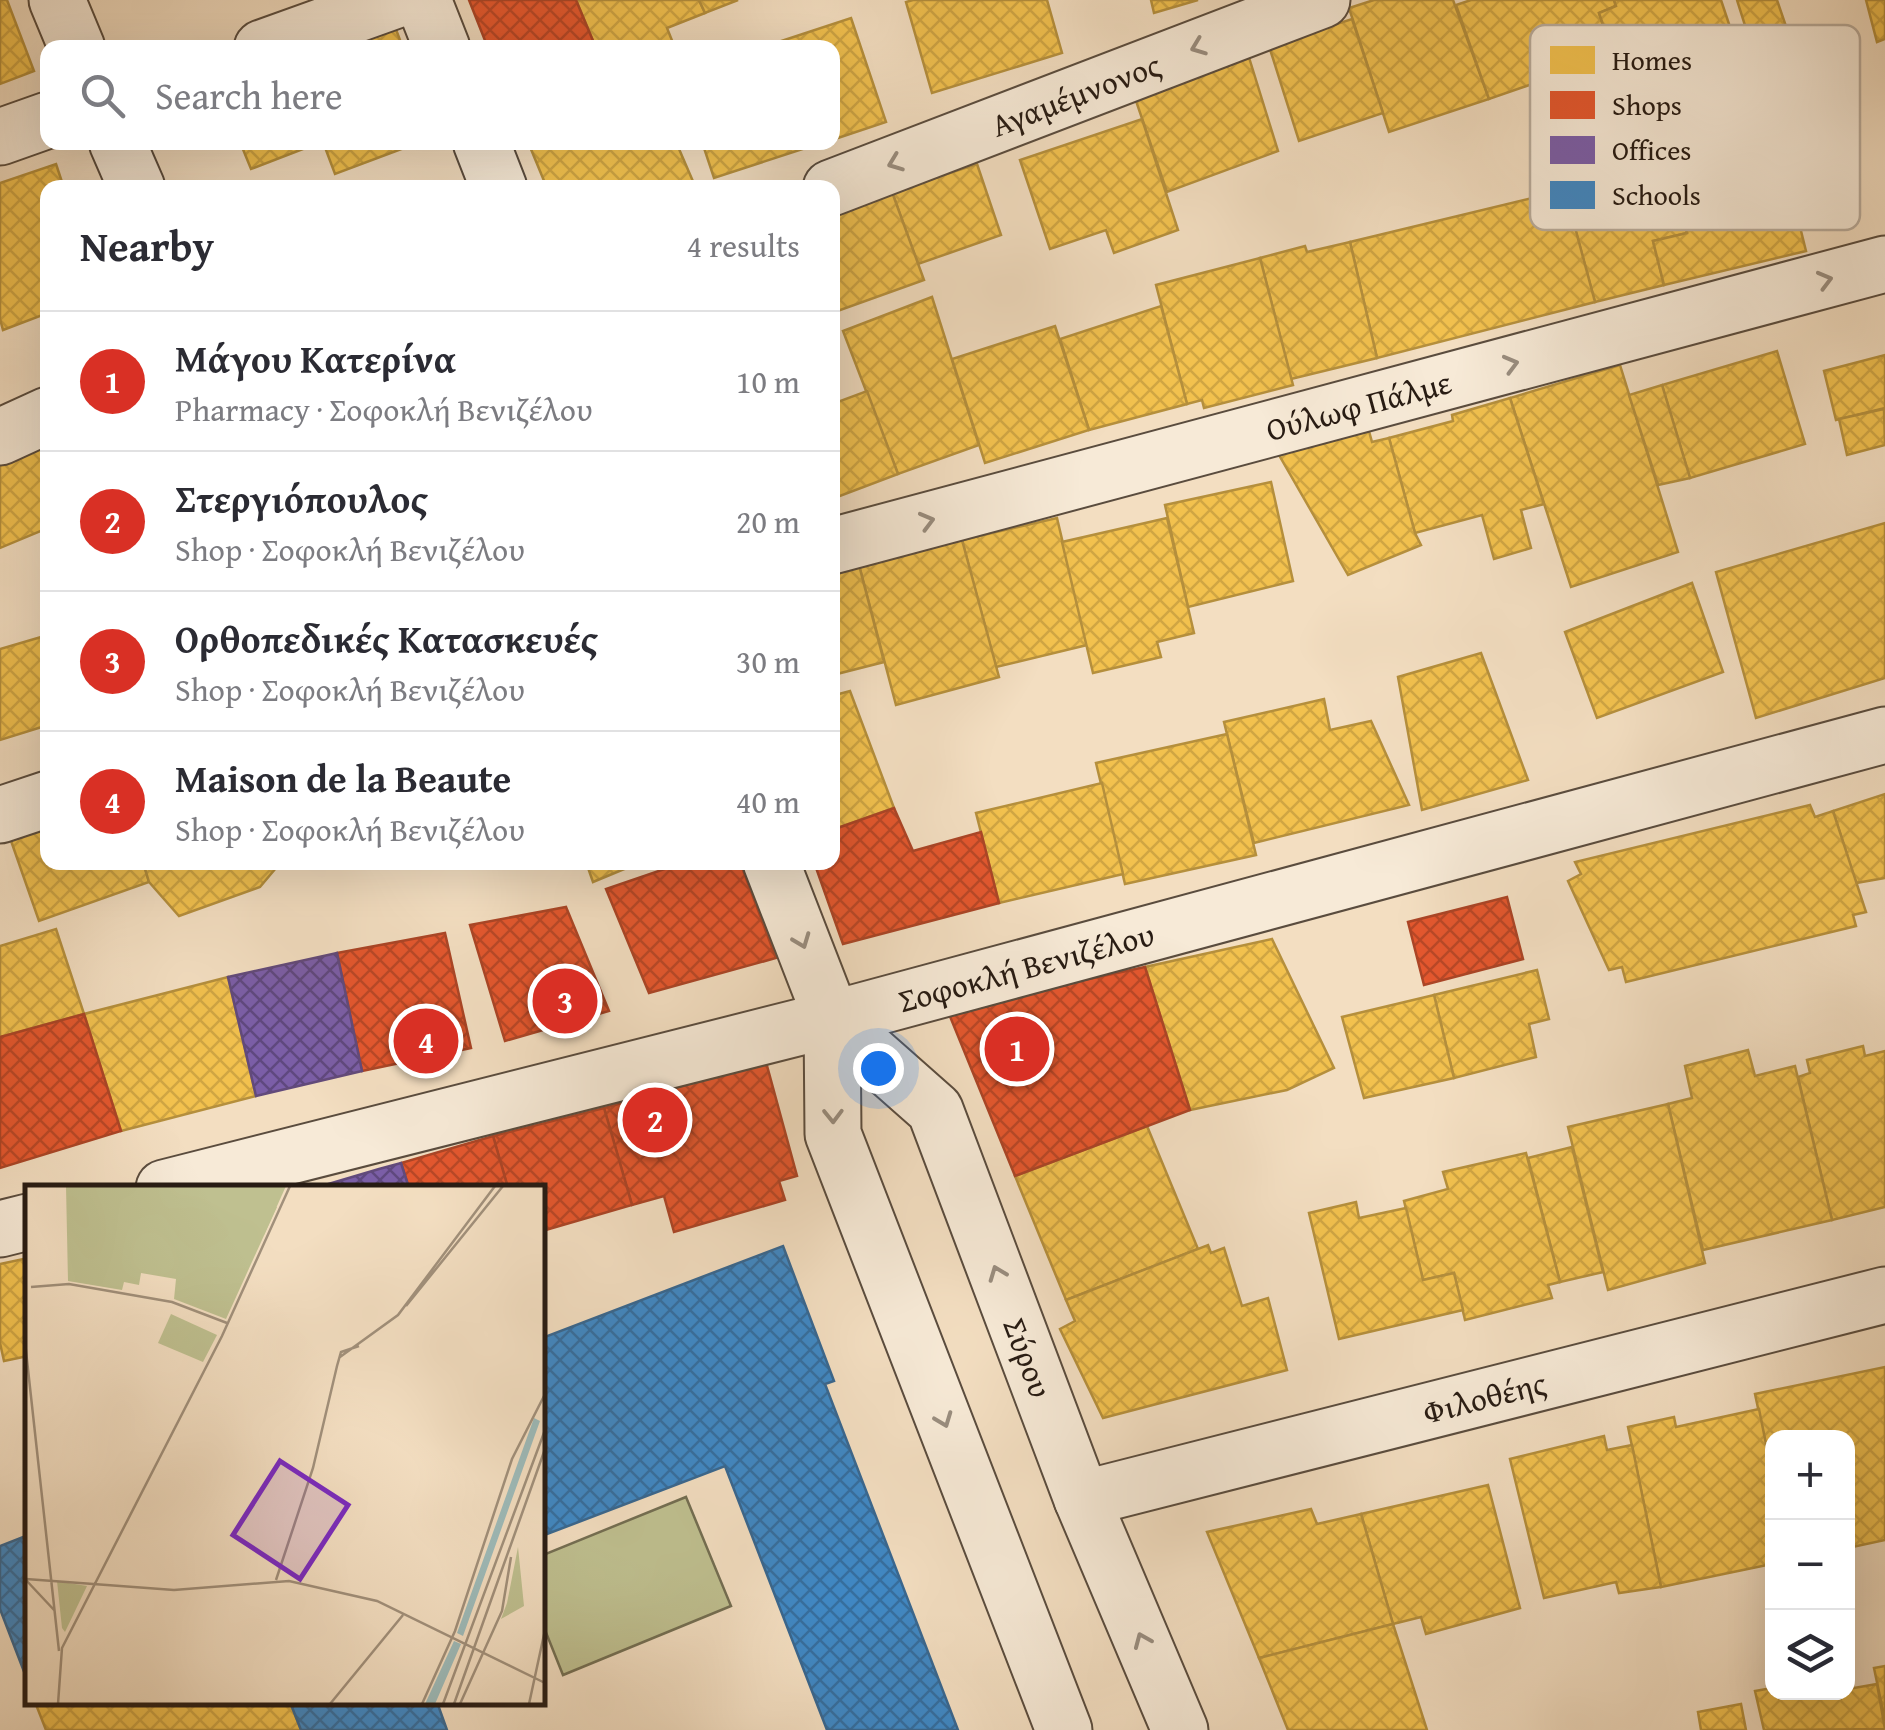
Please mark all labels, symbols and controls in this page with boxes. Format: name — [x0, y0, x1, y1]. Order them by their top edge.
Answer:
legend — [1530, 25, 1860, 230]
one-way arrow — [1191, 35, 1208, 56]
text: Homes — [1612, 39, 1692, 80]
search box — [40, 40, 840, 150]
street label: Αγαμέμνονος — [984, 40, 1168, 148]
text: Search here — [155, 67, 343, 123]
icon: search — [75, 68, 130, 123]
text: Shops — [1612, 84, 1682, 125]
text: Offices — [1612, 129, 1692, 170]
one-way arrow — [887, 151, 904, 172]
text: Schools — [1612, 174, 1701, 215]
text: Nearby — [80, 215, 214, 276]
text: 4 results — [687, 222, 800, 269]
one-way arrow — [1816, 271, 1833, 292]
text: Μάγου Κατερίνα — [175, 330, 456, 386]
one-way arrow — [1502, 355, 1519, 376]
text: 1 — [104, 358, 121, 405]
text: 10 m — [736, 358, 800, 405]
street label: Ούλωφ Πάλμε — [1261, 358, 1457, 452]
text: Pharmacy · Σοφοκλή Βενιζέλου — [175, 386, 593, 433]
text: Στεργιόπουλος — [175, 470, 428, 526]
text: 2 — [104, 498, 121, 545]
text: 20 m — [736, 498, 800, 545]
one-way arrow — [918, 511, 935, 532]
text: Shop · Σοφοκλή Βενιζέλου — [175, 526, 525, 573]
text: Ορθοπεδικές Κατασκευές — [175, 610, 598, 666]
text: 3 — [104, 638, 121, 685]
text: 30 m — [736, 638, 800, 685]
text: Shop · Σοφοκλή Βενιζέλου — [175, 666, 525, 713]
text: Maison de la Beaute — [175, 750, 511, 806]
text: 4 — [104, 778, 121, 825]
text: 40 m — [736, 778, 800, 825]
text: Shop · Σοφοκλή Βενιζέλου — [175, 806, 525, 853]
street label: Σοφοκλή Βενιζέλου — [893, 910, 1159, 1024]
one-way arrow — [790, 931, 810, 948]
pin: 3 — [532, 964, 598, 1038]
pin: 4 — [394, 1004, 458, 1078]
pin: 1 — [984, 1012, 1050, 1086]
your location — [853, 1043, 904, 1094]
pin: 2 — [622, 1082, 688, 1158]
one-way arrow — [822, 1110, 844, 1125]
inset map — [25, 1185, 545, 1705]
one-way arrow — [988, 1265, 1008, 1283]
street label: Σύρου — [992, 1311, 1065, 1404]
street label: Φιλοθέης — [1418, 1358, 1551, 1435]
one-way arrow — [933, 1411, 953, 1428]
map controls — [1765, 1430, 1855, 1700]
button: + — [1765, 1430, 1855, 1520]
button: − — [1765, 1520, 1855, 1610]
button: layers — [1765, 1610, 1855, 1700]
one-way arrow — [1134, 1632, 1154, 1650]

